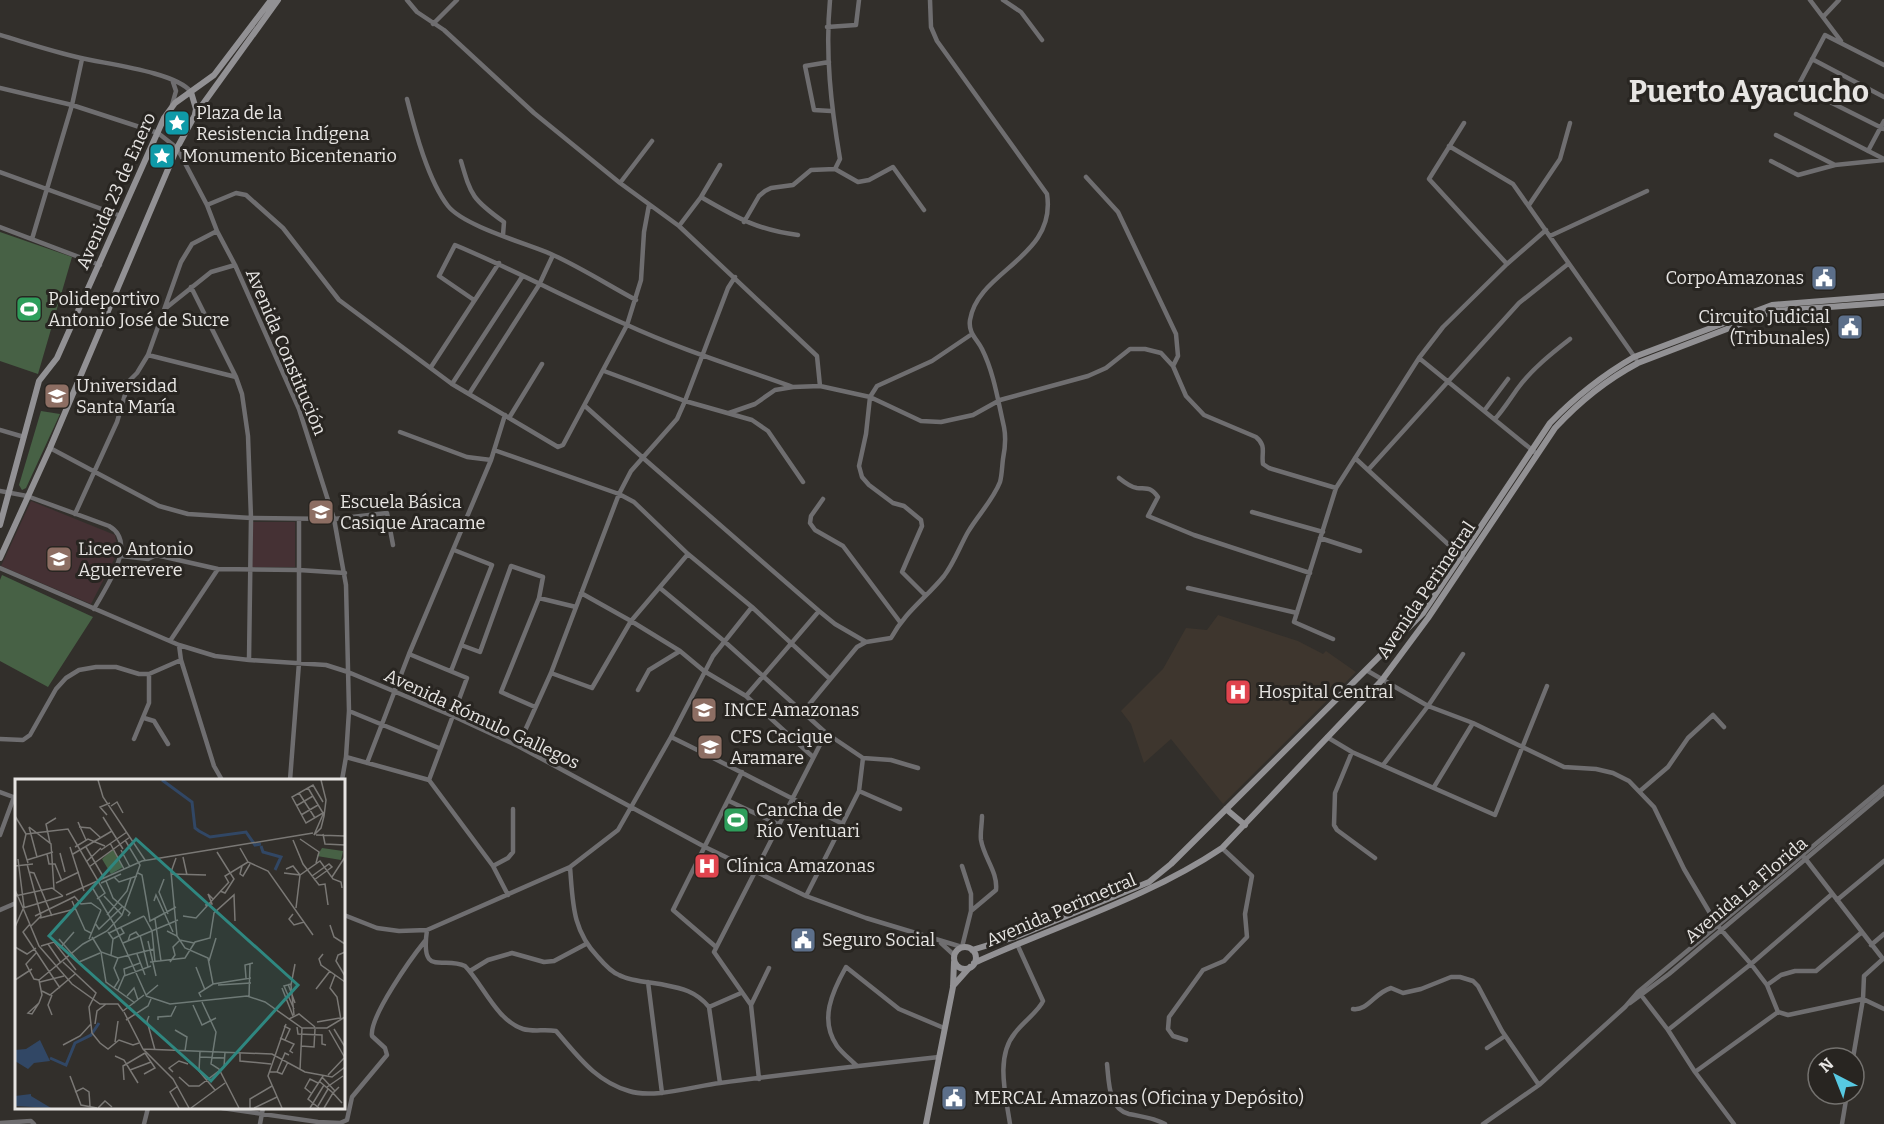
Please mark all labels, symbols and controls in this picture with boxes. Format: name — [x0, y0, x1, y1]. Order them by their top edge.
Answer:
district label: Puerto Ayacucho — [1629, 74, 1869, 110]
place label: Plaza de la Resistencia Indígena — [196, 102, 370, 145]
place icon: Plaza de la Resistencia Indígena — [162, 108, 192, 138]
street label: Avenida 23 de Enero — [71, 109, 161, 273]
place icon: Monumento Bicentenario — [147, 141, 177, 171]
place label: Monumento Bicentenario — [182, 145, 397, 167]
public building icon: CorpoAmazonas — [1809, 263, 1839, 293]
street label: Avenida Constitución — [241, 265, 331, 439]
place label: CorpoAmazonas — [1665, 267, 1804, 289]
place label: Polideportivo Antonio José de Sucre — [48, 288, 229, 331]
sports icon: Polideportivo Antonio José de Sucre — [14, 294, 44, 324]
place label: Circuito Judicial (Tribunales) — [1698, 306, 1830, 349]
public building icon: Circuito Judicial (Tribunales) — [1835, 312, 1865, 342]
place label: Universidad Santa María — [76, 375, 178, 418]
school or university icon: Universidad Santa María — [42, 381, 72, 411]
place label: Escuela Básica Casique Aracame — [340, 491, 485, 534]
school or university icon: Escuela Básica Casique Aracame — [306, 497, 336, 527]
street label: Avenida Perimetral — [1372, 517, 1480, 663]
place label: Liceo Antonio Aguerrevere — [78, 538, 193, 581]
school or university icon: Liceo Antonio Aguerrevere — [44, 544, 74, 574]
street label: Avenida Rómulo Gallegos — [381, 664, 583, 774]
hospital icon: Hospital Central — [1223, 677, 1253, 707]
place label: Hospital Central — [1258, 681, 1393, 703]
school or university icon: INCE Amazonas — [689, 695, 719, 725]
place label: INCE Amazonas — [724, 699, 859, 721]
place label: CFS Cacique Aramare — [730, 726, 833, 769]
school or university icon: CFS Cacique Aramare — [695, 732, 725, 762]
inset map — [15, 779, 345, 1109]
place label: Cancha de Río Ventuari — [756, 799, 860, 842]
sports icon: Cancha de Río Ventuari — [721, 805, 751, 835]
street label: Avenida La Florida — [1680, 832, 1812, 948]
hospital icon: Clínica Amazonas — [692, 851, 722, 881]
place label: Clínica Amazonas — [726, 855, 875, 877]
street label: Avenida Perimetral — [983, 868, 1139, 952]
public building icon: Seguro Social — [788, 925, 818, 955]
place label: Seguro Social — [822, 929, 935, 951]
north arrow — [1806, 1046, 1866, 1106]
text: N — [1815, 1054, 1837, 1076]
public building icon: MERCAL Amazonas (Oficina y Depósito) — [939, 1083, 969, 1113]
place label: MERCAL Amazonas (Oficina y Depósito) — [974, 1087, 1304, 1109]

